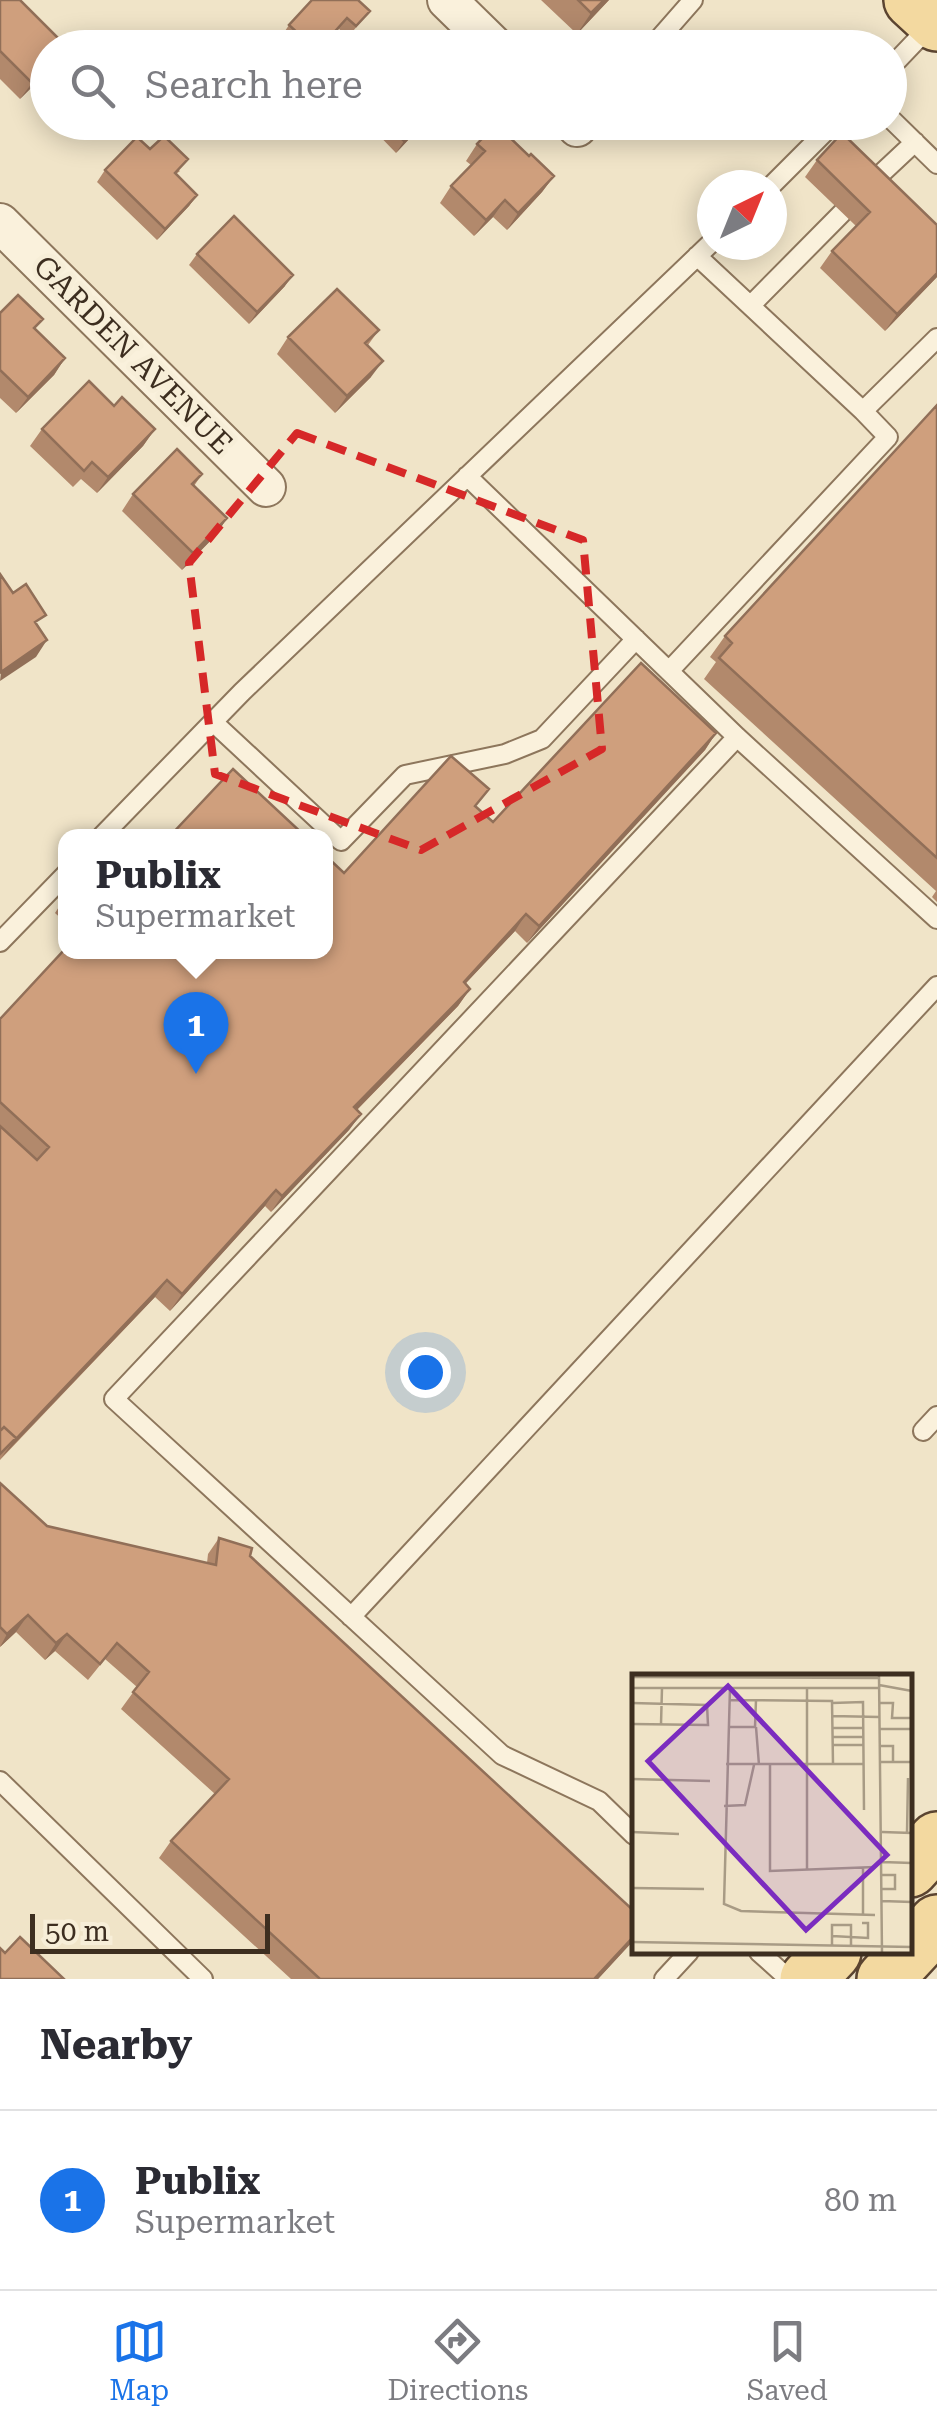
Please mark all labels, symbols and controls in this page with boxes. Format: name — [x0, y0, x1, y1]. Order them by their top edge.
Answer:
search box — [30, 30, 907, 140]
icon: search — [65, 58, 120, 113]
text: Search here — [145, 63, 363, 107]
north arrow — [697, 170, 787, 260]
street label: GARDEN AVENUE — [27, 248, 240, 461]
popup — [58, 829, 333, 959]
text: Publix — [95, 853, 221, 897]
text: Supermarket — [95, 897, 296, 935]
pin: 1 — [164, 992, 228, 1074]
your location — [400, 1347, 451, 1398]
inset map — [632, 1674, 912, 1954]
scale bar — [30, 1909, 270, 1954]
text: 50 m — [45, 1915, 109, 1948]
text: Nearby — [40, 2020, 192, 2069]
text: Publix — [135, 2159, 260, 2203]
text: 1 — [64, 2181, 81, 2219]
text: 80 m — [824, 2181, 897, 2219]
text: Supermarket — [135, 2203, 335, 2241]
tab: Map — [109, 2314, 169, 2407]
tab: Directions — [387, 2314, 528, 2407]
tab: Saved — [747, 2314, 828, 2407]

